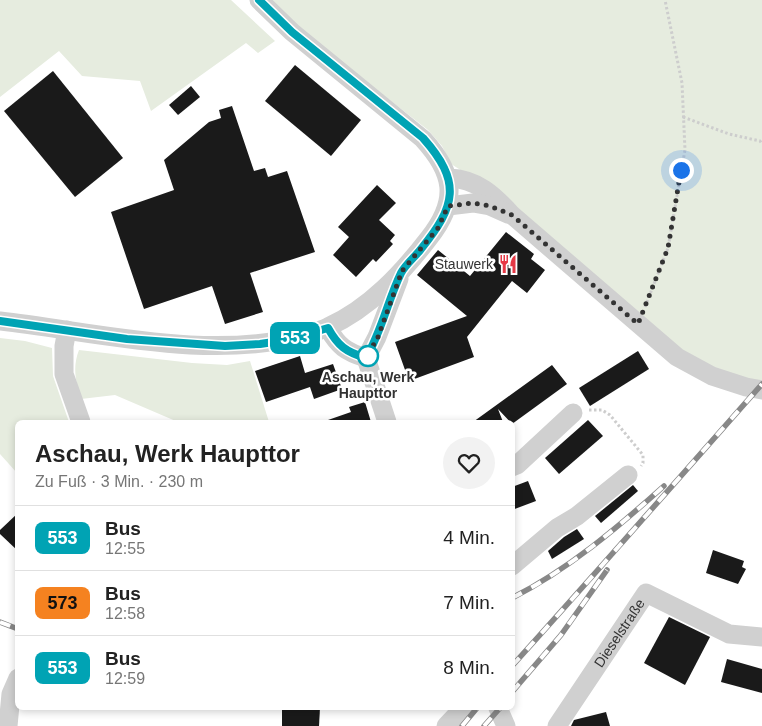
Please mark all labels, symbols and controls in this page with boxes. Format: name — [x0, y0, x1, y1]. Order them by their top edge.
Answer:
your location — [669, 158, 694, 183]
restaurant icon: Stauwerk — [497, 253, 519, 275]
place label: Stauwerk — [435, 256, 494, 272]
line badge: 553 — [266, 322, 324, 354]
text: 553 — [280, 328, 310, 348]
marker: Aschau, Werk Haupttor — [357, 345, 379, 367]
place label: Aschau, Werk Haupttor — [322, 369, 414, 401]
button: heart — [443, 437, 495, 489]
text: Aschau, Werk Haupttor — [35, 440, 300, 467]
text: Zu Fuß · 3 Min. · 230 m — [35, 473, 203, 490]
text: Bus — [105, 518, 141, 539]
text: 4 Min. — [443, 527, 495, 548]
text: 553 — [47, 528, 78, 548]
text: 12:55 — [105, 540, 145, 557]
text: Bus — [105, 583, 141, 604]
text: 7 Min. — [443, 592, 495, 613]
text: 573 — [47, 593, 78, 613]
street label: Dieselstraße — [591, 596, 648, 670]
text: 12:58 — [105, 605, 145, 622]
text: Bus — [105, 648, 141, 669]
text: 8 Min. — [443, 657, 495, 678]
text: 553 — [47, 658, 78, 678]
text: 12:59 — [105, 670, 145, 687]

